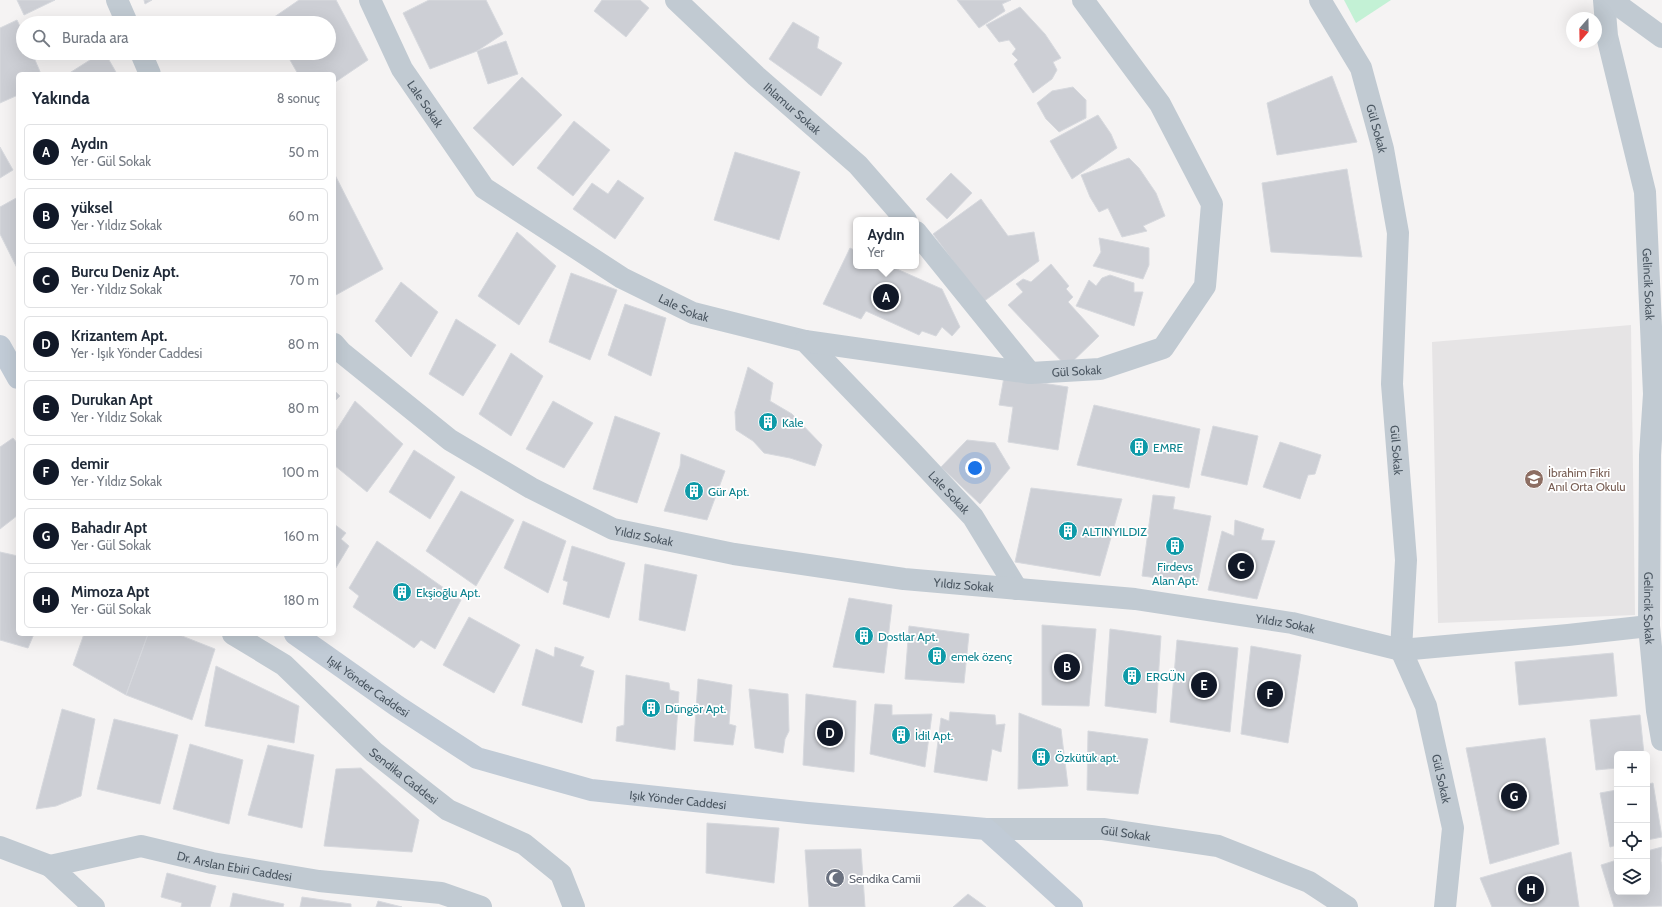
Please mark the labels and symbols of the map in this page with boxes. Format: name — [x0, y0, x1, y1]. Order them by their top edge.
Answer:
north arrow — [1566, 12, 1602, 48]
street label: Lale Sokak — [404, 77, 448, 130]
street label: Ihlamur Sokak — [761, 79, 825, 138]
street label: Gül Sokak — [1364, 102, 1391, 154]
street label: Gelincik Sokak — [1640, 248, 1658, 321]
pin: A — [873, 282, 899, 312]
street label: Lale Sokak — [656, 290, 711, 324]
street label: Gül Sokak — [1051, 361, 1103, 379]
building icon: Kale — [757, 411, 779, 433]
place label: Kale — [782, 415, 803, 430]
street label: Gül Sokak — [1388, 425, 1407, 476]
building icon: EMRE — [1128, 436, 1150, 458]
place label: EMRE — [1153, 440, 1184, 455]
your location — [965, 458, 985, 478]
place label: İbrahim Fikri Anıl Orta Okulu — [1548, 465, 1626, 494]
street label: Lale Sokak — [926, 467, 974, 517]
school or university icon: İbrahim Fikri Anıl Orta Okulu — [1523, 468, 1545, 490]
building icon: Gür Apt. — [683, 480, 705, 502]
place label: Gür Apt. — [708, 484, 749, 499]
building icon: ALTINYILDIZ — [1057, 520, 1079, 542]
street label: Yıldız Sokak — [612, 522, 675, 549]
place label: ALTINYILDIZ — [1082, 524, 1147, 539]
building icon: Firdevs Alan Apt. — [1164, 535, 1186, 557]
pin: C — [1228, 551, 1254, 581]
place label: Firdevs Alan Apt. — [1152, 559, 1198, 588]
street label: Gelincik Sokak — [1641, 572, 1658, 645]
street label: Yıldız Sokak — [932, 574, 995, 594]
building icon: Ekşioğlu Apt. — [391, 581, 413, 603]
place label: Ekşioğlu Apt. — [416, 585, 480, 600]
street label: Yıldız Sokak — [1254, 610, 1317, 636]
building icon: Dostlar Apt. — [853, 625, 875, 647]
place label: Dostlar Apt. — [878, 629, 938, 644]
building icon: emek özenç — [926, 645, 948, 667]
place label: emek özenç — [951, 649, 1013, 664]
street label: Işık Yönder Caddesi — [324, 652, 413, 720]
pin: B — [1054, 652, 1080, 682]
building icon: ERGÜN — [1121, 665, 1143, 687]
place label: ERGÜN — [1146, 669, 1185, 684]
pin: E — [1191, 670, 1217, 700]
pin: F — [1257, 679, 1283, 709]
building icon: Düngör Apt. — [640, 697, 662, 719]
place label: Düngör Apt. — [665, 701, 726, 716]
pin: D — [817, 718, 843, 748]
building icon: İdil Apt. — [890, 724, 912, 746]
place label: İdil Apt. — [915, 728, 953, 743]
street label: Sendika Caddesi — [367, 744, 441, 807]
building icon: Özkütük apt. — [1030, 746, 1052, 768]
place label: Özkütük apt. — [1055, 750, 1119, 765]
street label: Gül Sokak — [1429, 752, 1455, 805]
pin: G — [1501, 781, 1527, 811]
street label: Işık Yönder Caddesi — [629, 787, 727, 812]
street label: Gül Sokak — [1100, 821, 1152, 844]
street label: Dr. Arslan Ebiri Caddesi — [176, 847, 293, 884]
mosque icon: Sendika Camii — [824, 867, 846, 889]
place label: Sendika Camii — [849, 871, 921, 886]
pin: H — [1518, 874, 1544, 904]

